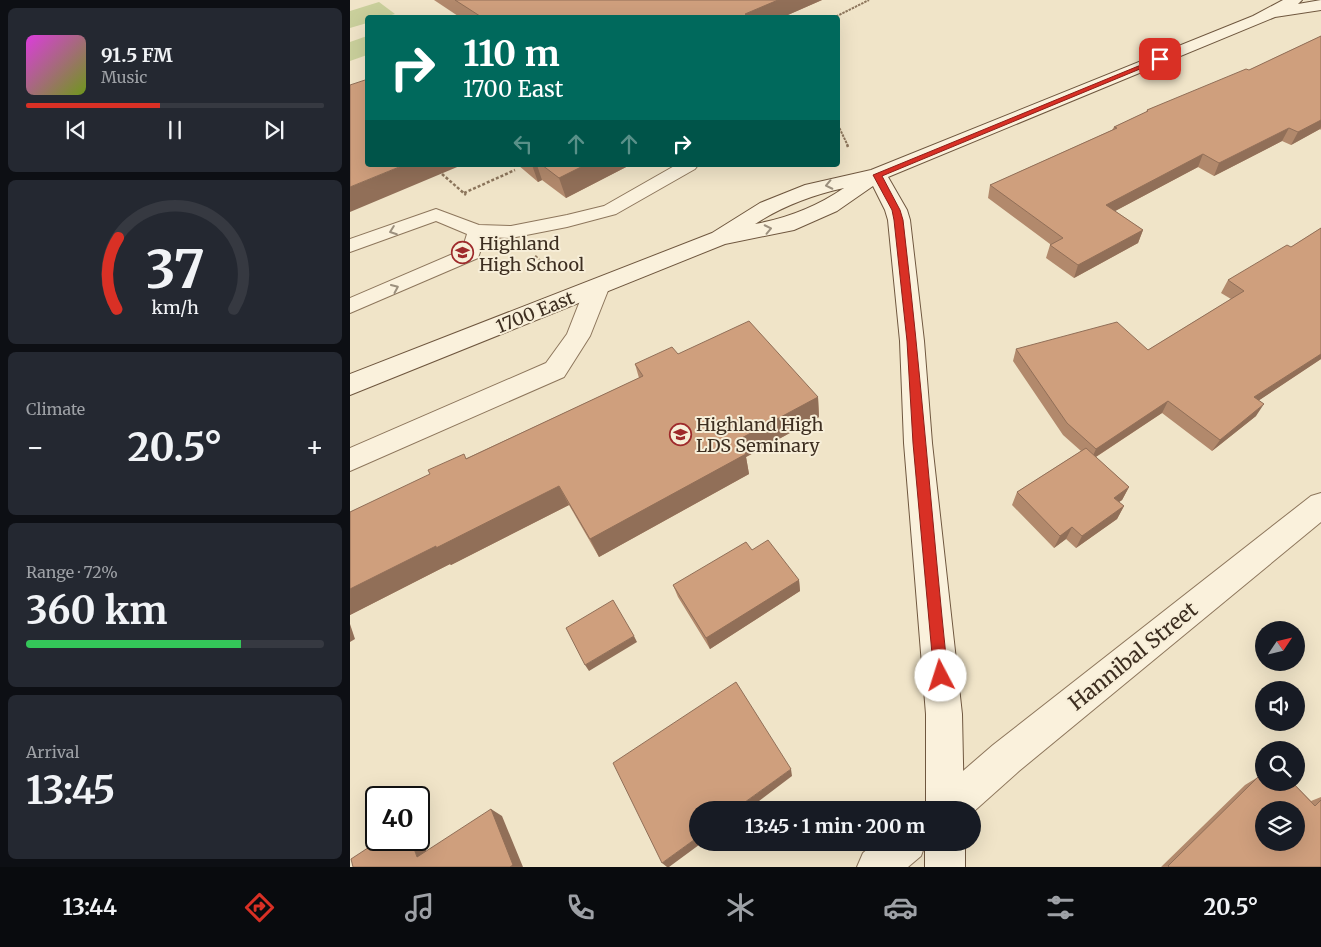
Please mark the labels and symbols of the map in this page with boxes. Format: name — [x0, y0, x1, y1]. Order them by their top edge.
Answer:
pin — [1139, 38, 1181, 80]
one-way arrow — [825, 179, 834, 190]
one-way arrow — [764, 224, 773, 234]
one-way arrow — [389, 225, 398, 235]
place label: Highland High School — [479, 232, 585, 276]
school or university icon: Highland High School — [451, 241, 475, 265]
one-way arrow — [390, 283, 399, 294]
street label: 1700 East — [493, 286, 577, 338]
place label: Highland High LDS Seminary — [696, 413, 823, 457]
school or university icon: Highland High LDS Seminary — [668, 422, 692, 446]
street label: Hannibal Street — [1063, 596, 1203, 716]
north arrow — [1255, 621, 1305, 671]
position arrow — [914, 649, 966, 701]
speed limit sign: 40 — [365, 786, 430, 851]

